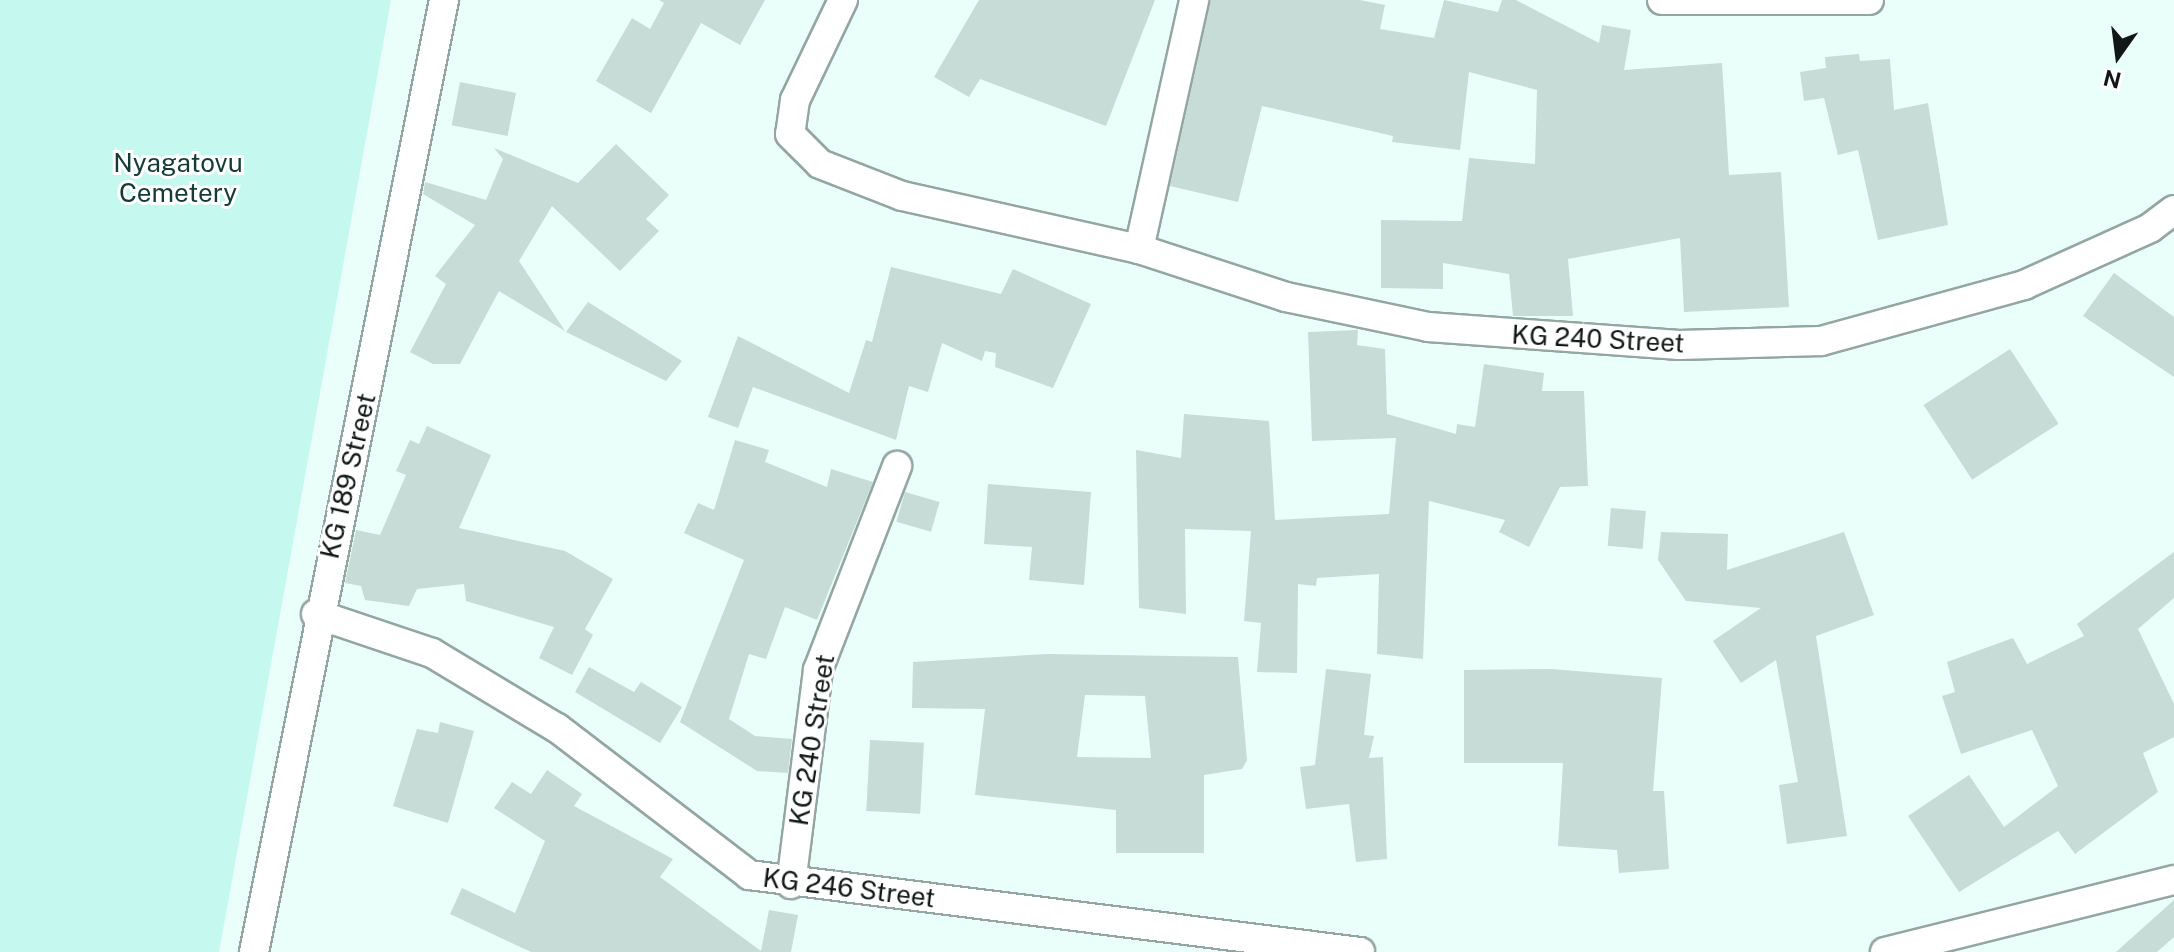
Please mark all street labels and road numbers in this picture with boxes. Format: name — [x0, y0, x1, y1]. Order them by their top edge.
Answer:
street label: KG 240 Street — [1511, 319, 1685, 359]
street label: KG 189 Street — [314, 390, 382, 562]
street label: KG 240 Street — [783, 652, 841, 828]
street label: KG 246 Street — [761, 862, 937, 914]

